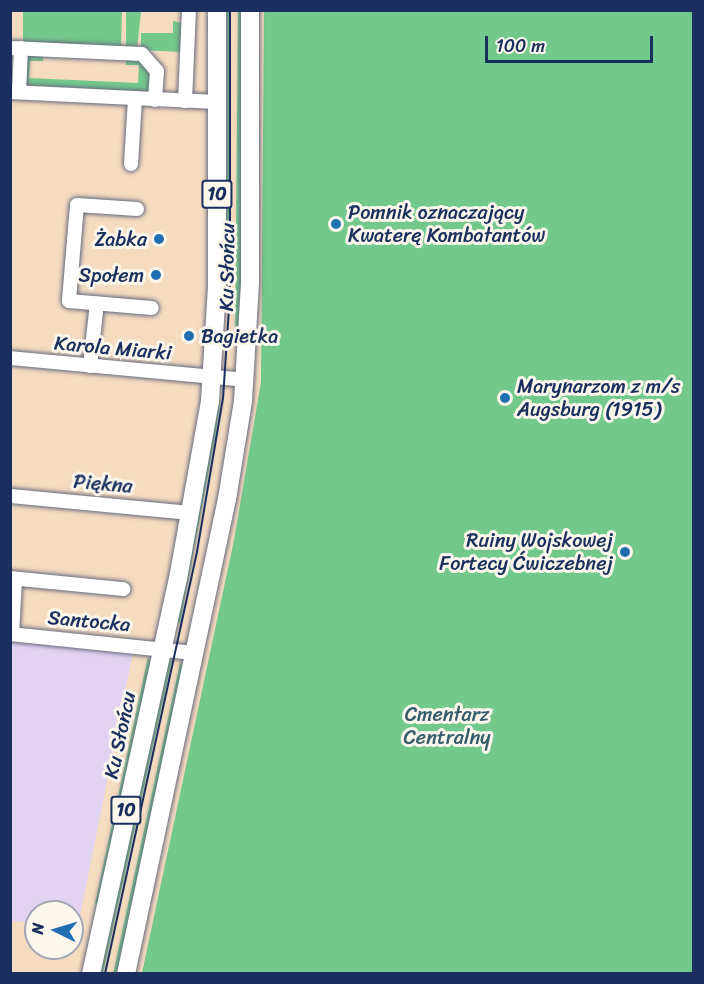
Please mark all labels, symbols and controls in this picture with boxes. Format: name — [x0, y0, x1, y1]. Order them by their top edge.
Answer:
scale bar — [488, 24, 656, 62]
text: 100 m — [496, 30, 545, 62]
road number: 10 — [200, 179, 234, 209]
place label: Pomnik oznaczający Kwaterę Kombatantów — [348, 201, 547, 248]
marker: Pomnik oznaczający Kwaterę Kombatantów — [329, 217, 343, 231]
street label: Ku Słońcu — [214, 222, 240, 312]
place label: Żabka — [94, 227, 147, 251]
marker: Żabka — [152, 232, 166, 246]
place label: Społem — [79, 263, 144, 287]
marker: Społem — [149, 268, 163, 282]
place label: Bagietka — [201, 324, 278, 348]
marker: Bagietka — [182, 329, 196, 343]
street label: Karola Miarki — [53, 331, 173, 365]
place label: Marynarzom z m/s Augsburg (1915) — [517, 374, 680, 421]
marker: Marynarzom z m/s Augsburg (1915) — [498, 391, 512, 405]
street label: Piękna — [72, 469, 134, 499]
place label: Ruiny Wojskowej Fortecy Ćwiczebnej — [440, 528, 613, 575]
marker: Ruiny Wojskowej Fortecy Ćwiczebnej — [618, 545, 632, 559]
street label: Santocka — [47, 605, 131, 637]
street label: Ku Słońcu — [99, 689, 141, 781]
park label: Cmentarz Centralny — [403, 703, 491, 750]
road number: 10 — [110, 795, 142, 825]
north arrow — [24, 900, 84, 960]
text: N — [23, 922, 52, 935]

